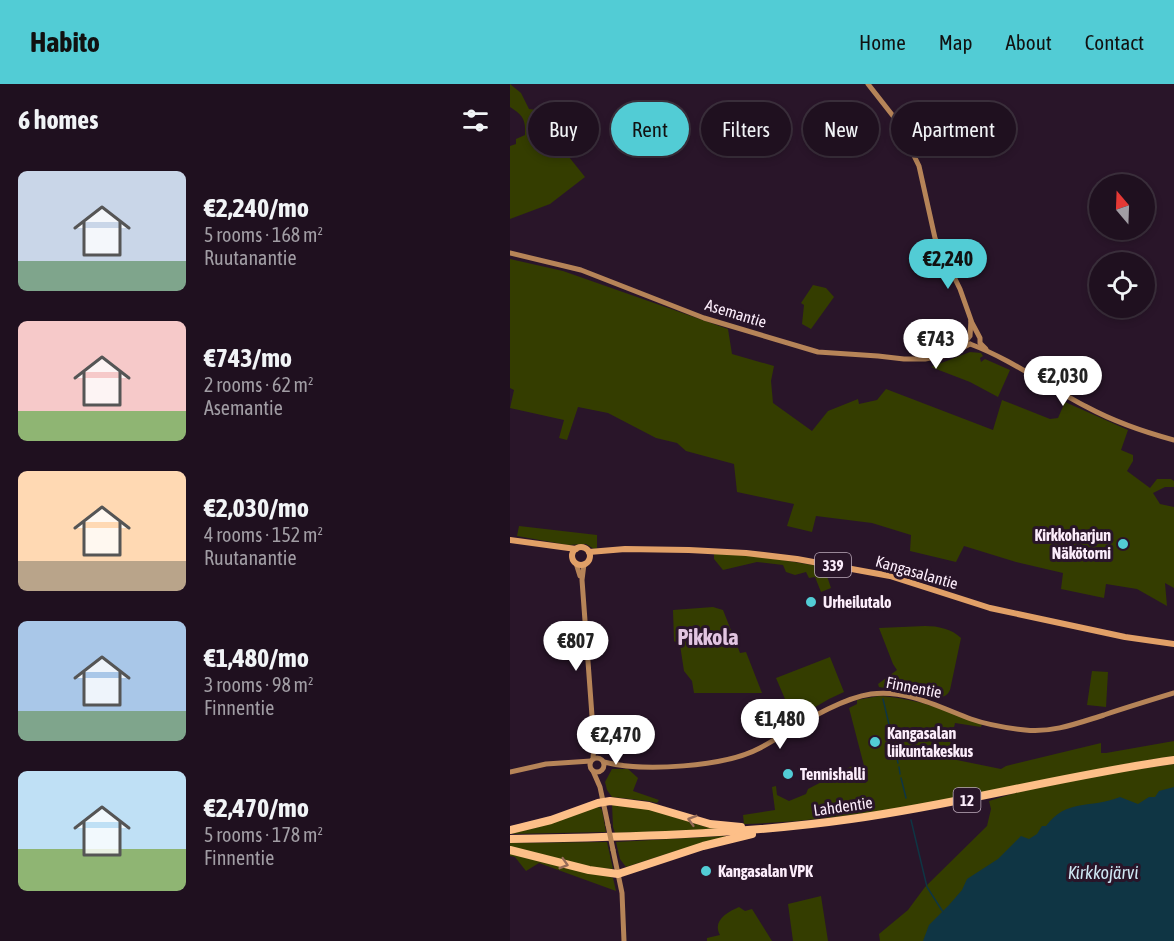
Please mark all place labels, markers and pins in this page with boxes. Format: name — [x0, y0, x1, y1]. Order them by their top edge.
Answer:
pin: €2,240 — [899, 239, 997, 290]
pin: €743 — [900, 319, 972, 370]
pin: €2,030 — [1014, 356, 1112, 407]
place label: Kirkkoharjun Näkötorni — [1034, 526, 1111, 562]
marker: Kirkkoharjun Näkötorni — [1116, 537, 1130, 551]
place label: Urheilutalo — [823, 593, 892, 611]
marker: Urheilutalo — [804, 595, 818, 609]
pin: €807 — [540, 621, 612, 672]
pin: €1,480 — [731, 699, 829, 750]
pin: €2,470 — [567, 715, 665, 766]
place label: Kangasalan liikuntakeskus — [887, 724, 974, 760]
marker: Kangasalan liikuntakeskus — [868, 735, 882, 749]
place label: Tennishalli — [800, 765, 866, 783]
marker: Tennishalli — [781, 767, 795, 781]
place label: Kangasalan VPK — [718, 862, 813, 880]
marker: Kangasalan VPK — [699, 864, 713, 878]

